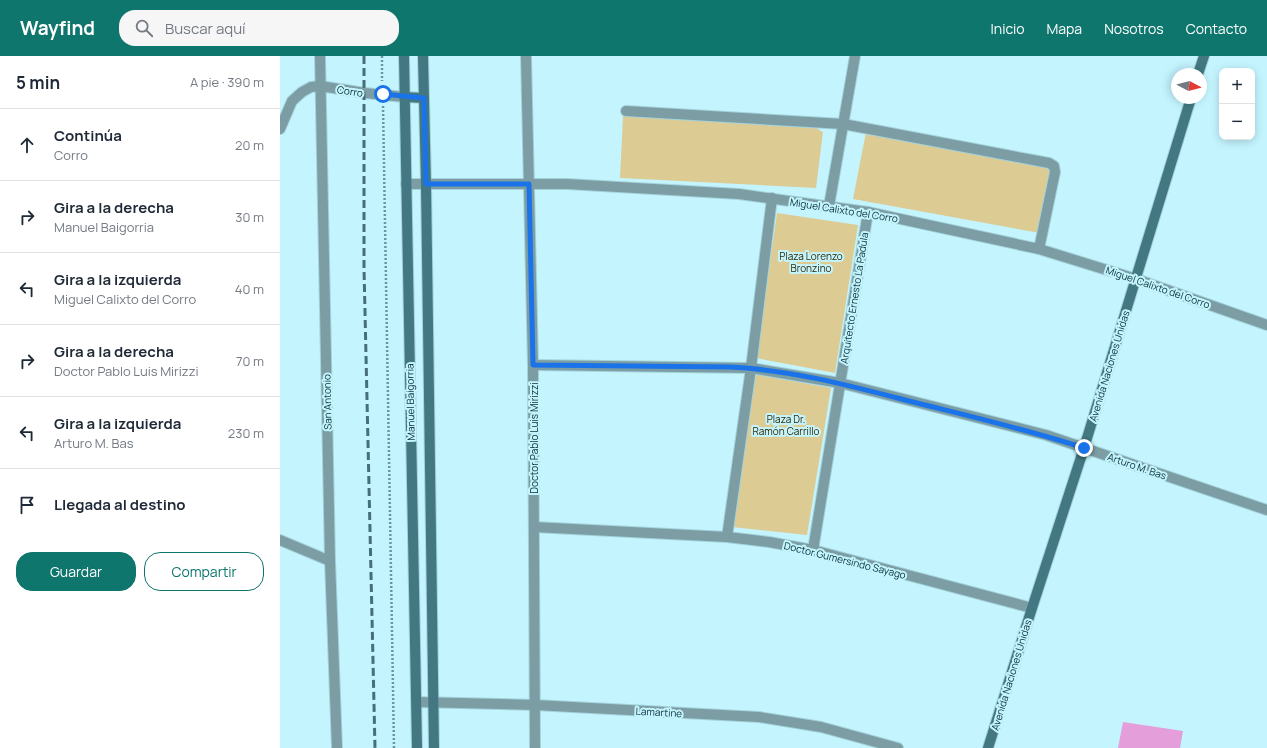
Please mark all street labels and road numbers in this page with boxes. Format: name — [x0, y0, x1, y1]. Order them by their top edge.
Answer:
street label: Corro — [336, 82, 364, 100]
street label: Miguel Calixto del Corro — [789, 195, 899, 225]
street label: Arquitecto Ernesto La Padula — [837, 231, 871, 365]
street label: Miguel Calixto del Corro — [1104, 263, 1212, 311]
street label: Avenida Naciones Unidas — [1085, 309, 1133, 423]
street label: Manuel Baigorria — [402, 363, 418, 441]
street label: San Antonio — [320, 374, 334, 430]
street label: Doctor Pablo Luis Mirizzi — [527, 382, 541, 494]
street label: Arturo M. Bas — [1106, 449, 1168, 483]
street label: Doctor Gumersindo Sayago — [782, 538, 908, 582]
street label: Avenida Naciones Unidas — [987, 618, 1035, 732]
street label: Lamartine — [635, 704, 683, 720]

